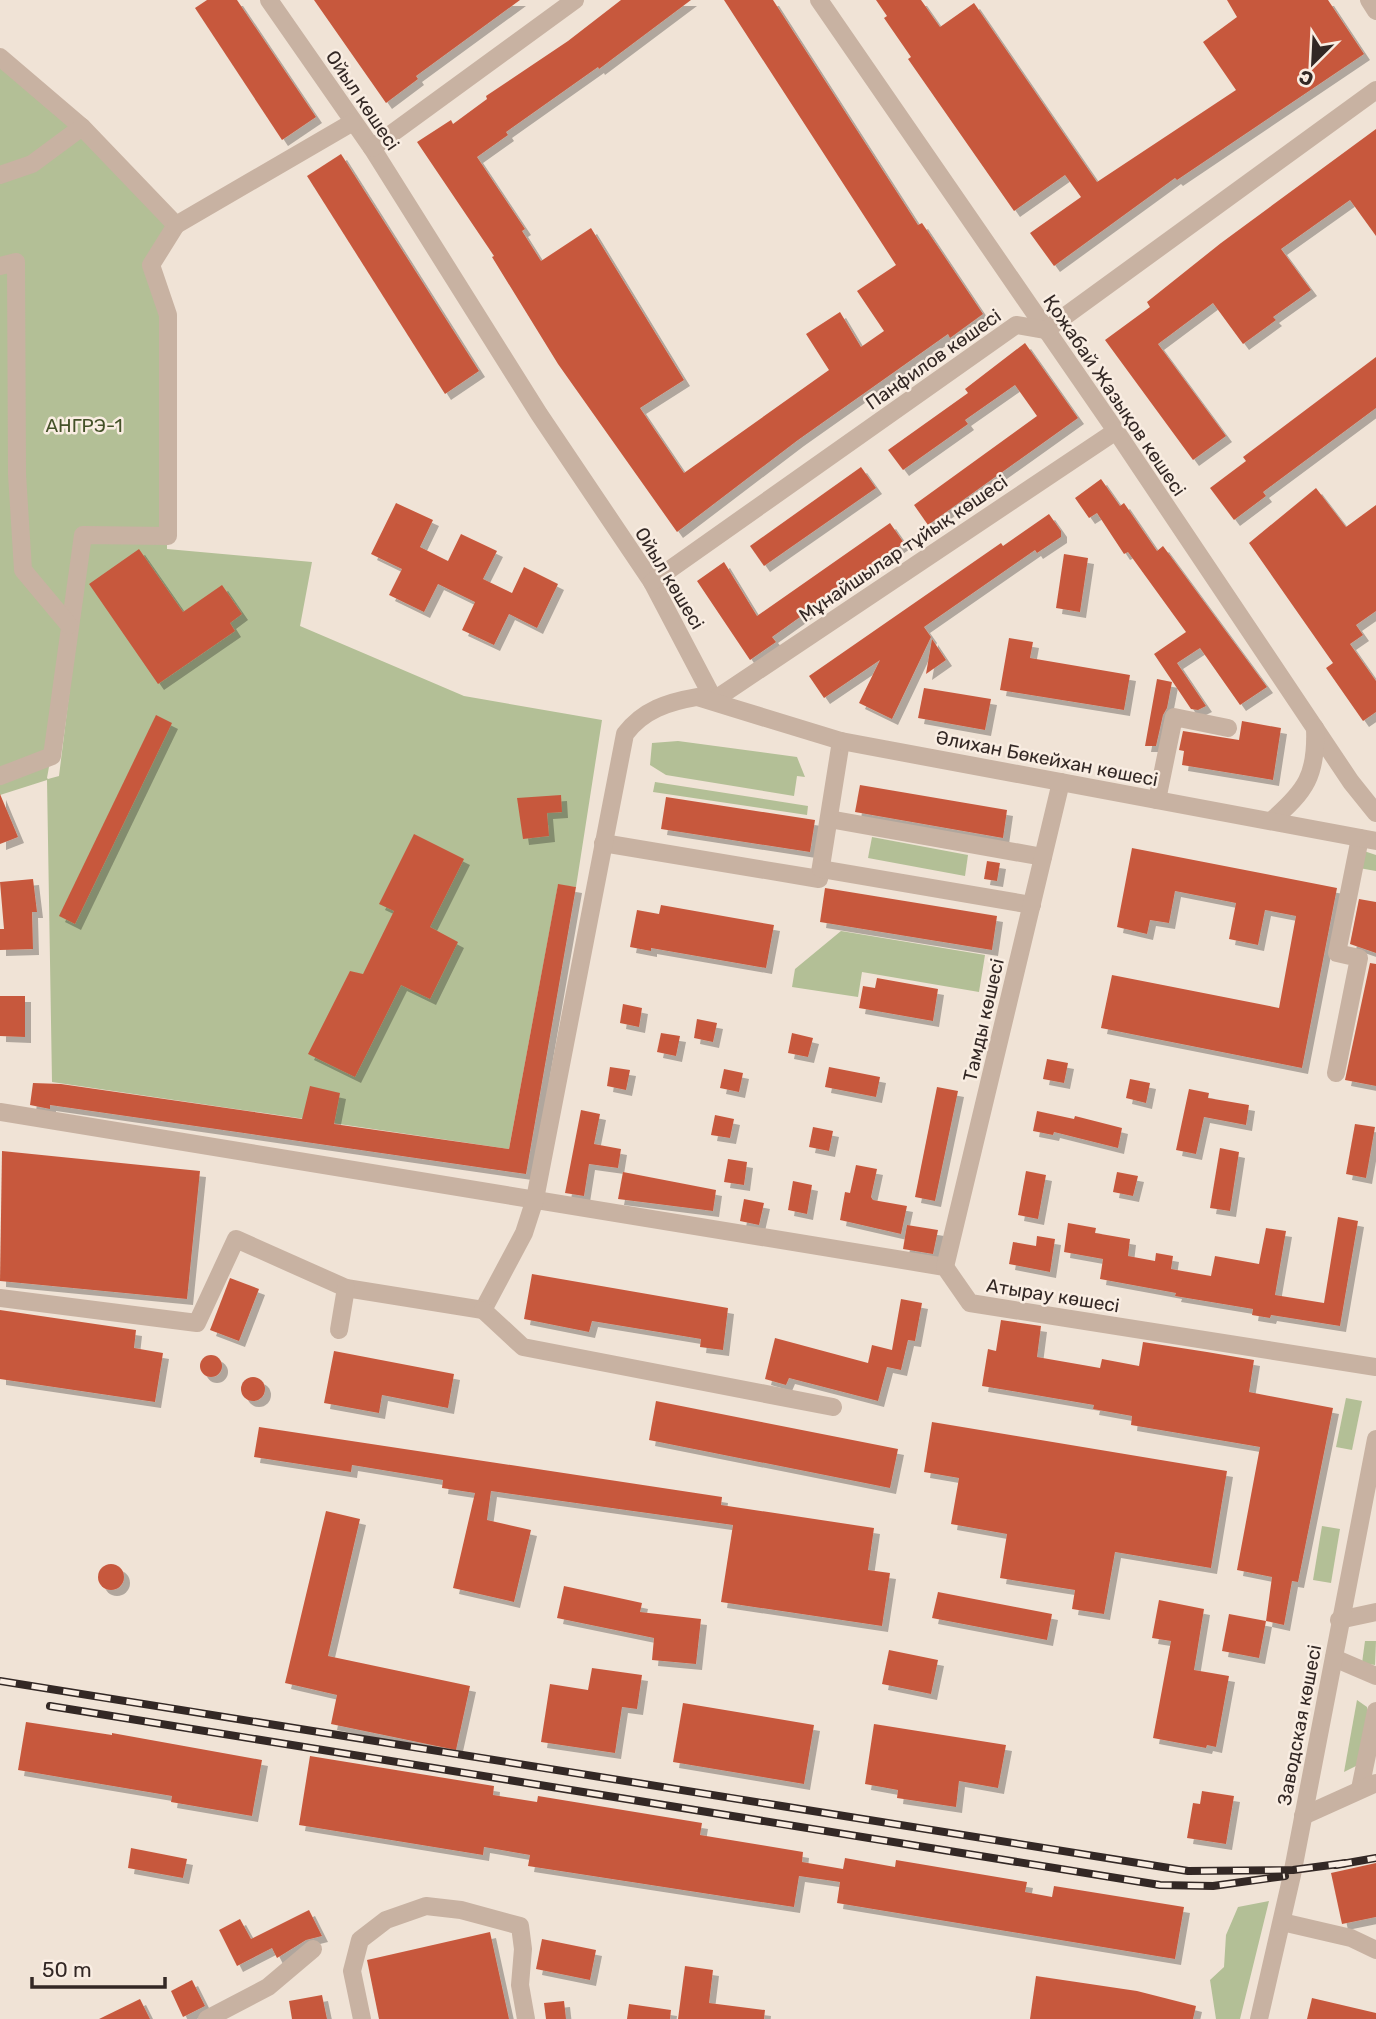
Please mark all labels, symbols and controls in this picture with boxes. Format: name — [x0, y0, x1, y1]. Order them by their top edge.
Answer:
north arrow — [1278, 28, 1348, 98]
street label: Ойыл көшесі — [321, 46, 404, 155]
text: С — [1296, 65, 1317, 91]
street label: Қожабай Жазықов көшесі — [1038, 290, 1191, 500]
street label: Панфилов көшесі — [861, 304, 1005, 415]
park label: АНГРЭ-1 — [45, 414, 123, 437]
street label: Мұнайшылар тұйық көшесі — [795, 470, 1012, 627]
street label: Ойыл көшесі — [630, 523, 709, 634]
street label: Әлихан Бөкейхан көшесі — [934, 726, 1160, 791]
street label: Тамды көшесі — [958, 956, 1009, 1084]
street label: Атырау көшесі — [985, 1274, 1121, 1317]
street label: Заводская көшесі — [1273, 1643, 1326, 1807]
scale bar — [32, 1946, 164, 1990]
text: 50 m — [42, 1957, 92, 1982]

